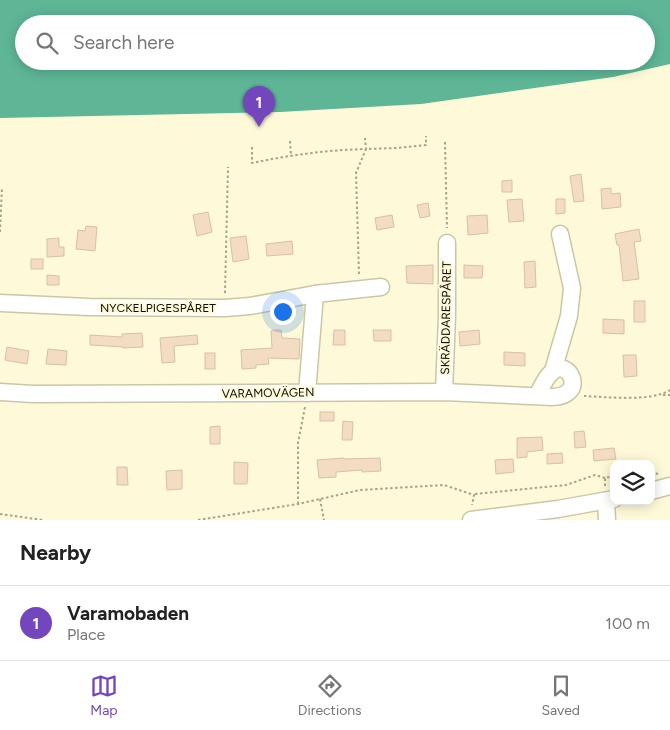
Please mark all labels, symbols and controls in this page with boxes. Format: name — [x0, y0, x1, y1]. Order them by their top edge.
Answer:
search box — [15, 15, 655, 70]
icon: search — [33, 29, 61, 57]
text: Search here — [73, 31, 175, 54]
pin: 1 — [243, 86, 275, 127]
street label: SKRÄDDARESPÅRET — [438, 261, 454, 375]
your location — [270, 299, 296, 325]
street label: NYCKELPIGESPÅRET — [100, 301, 216, 315]
street label: VARAMOVÄGEN — [221, 385, 315, 401]
map controls — [610, 460, 655, 505]
button: layers — [610, 460, 655, 505]
text: Nearby — [20, 540, 91, 565]
text: Varamobaden — [67, 602, 189, 625]
text: 1 — [33, 614, 39, 633]
text: 100 m — [605, 614, 650, 633]
text: Place — [67, 625, 105, 644]
tab: Map — [90, 672, 118, 719]
tab: Directions — [298, 672, 362, 719]
tab: Saved — [541, 672, 580, 719]

